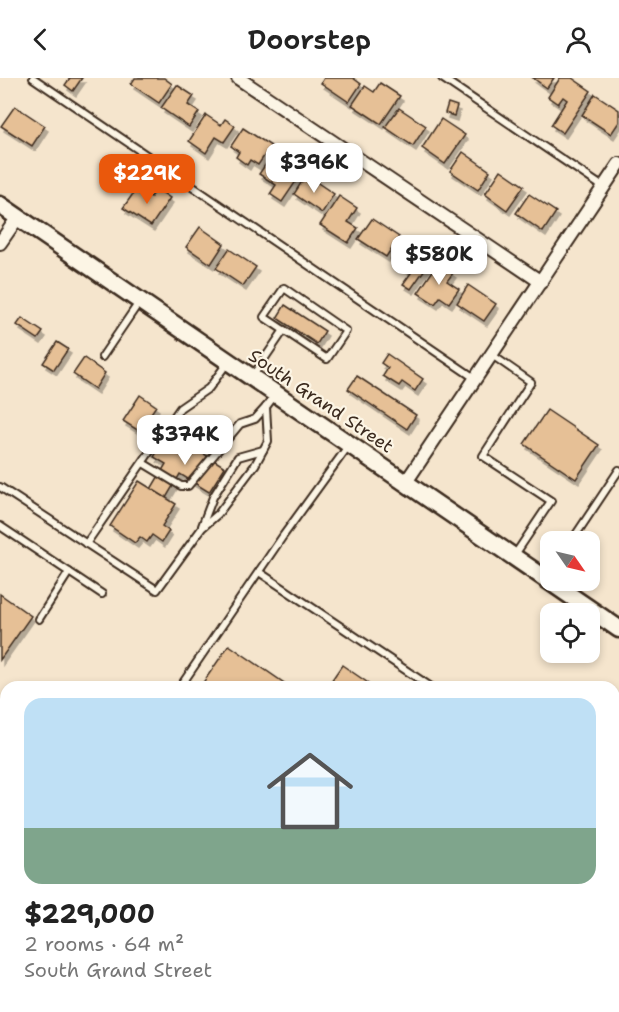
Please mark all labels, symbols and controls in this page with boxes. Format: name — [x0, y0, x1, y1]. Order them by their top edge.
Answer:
text: Doorstep — [248, 21, 371, 58]
icon: back — [24, 23, 57, 56]
icon: person — [562, 23, 595, 56]
pin: $396K — [272, 143, 356, 194]
text: $396K — [280, 149, 348, 175]
pin: $229K — [105, 154, 189, 205]
text: $229K — [113, 160, 181, 186]
pin: $580K — [397, 235, 481, 286]
text: $580K — [405, 241, 473, 267]
street label: South Grand Street — [244, 344, 398, 458]
pin: $374K — [143, 415, 227, 466]
text: $374K — [151, 421, 219, 447]
north arrow — [540, 531, 600, 591]
map controls — [540, 531, 600, 663]
button: locate — [540, 603, 600, 663]
icon: home — [256, 737, 364, 845]
text: $229,000 — [24, 896, 155, 931]
text: 2 rooms · 64 m² — [24, 931, 184, 957]
text: South Grand Street — [24, 957, 212, 983]

